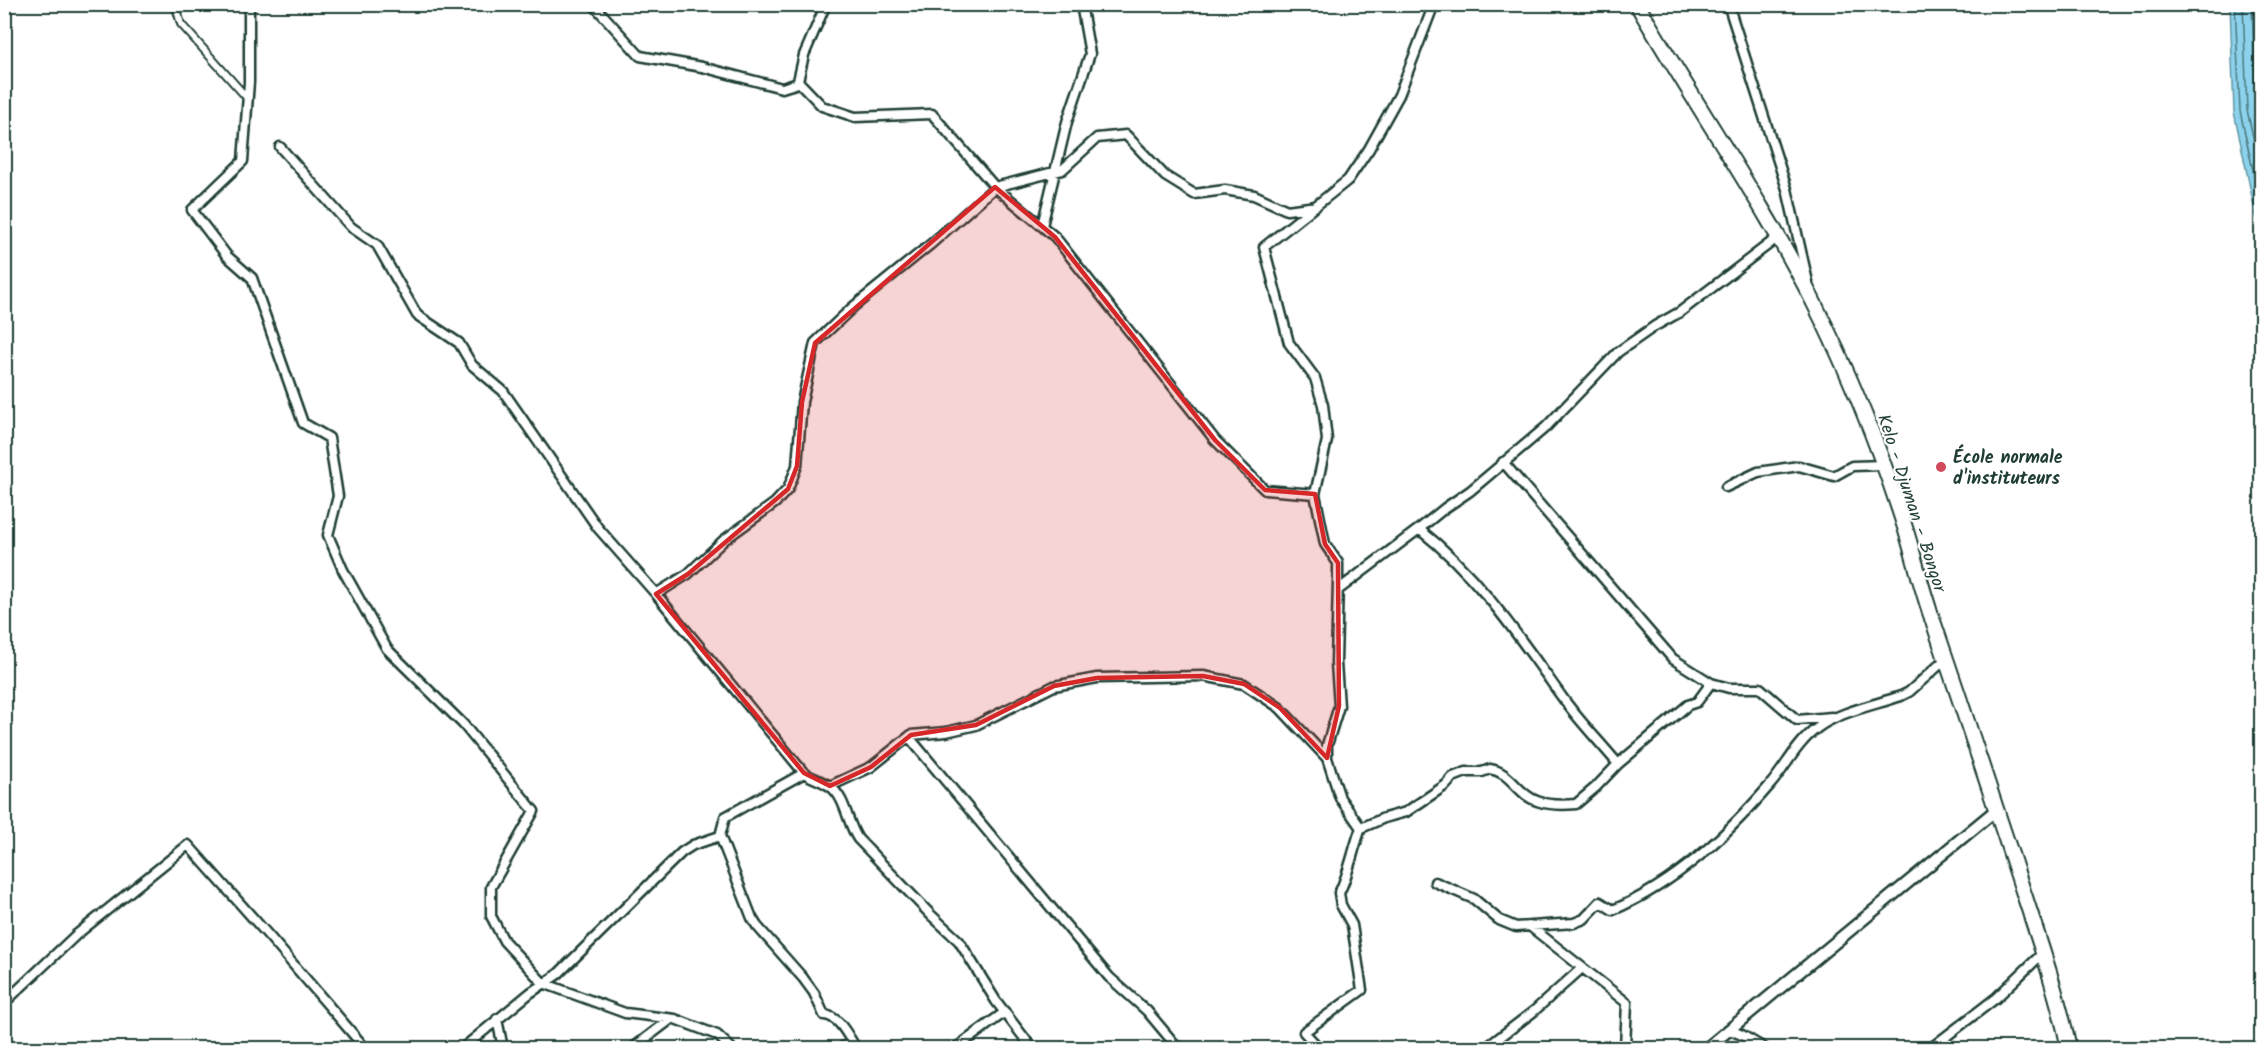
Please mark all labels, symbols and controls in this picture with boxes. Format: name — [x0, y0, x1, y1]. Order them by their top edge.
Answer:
street label: Kelo - Djuman - Bongor — [1868, 411, 1953, 597]
place label: École normale d'instituteurs — [1953, 444, 2063, 494]
marker: École normale d'instituteurs — [1934, 460, 1948, 474]

